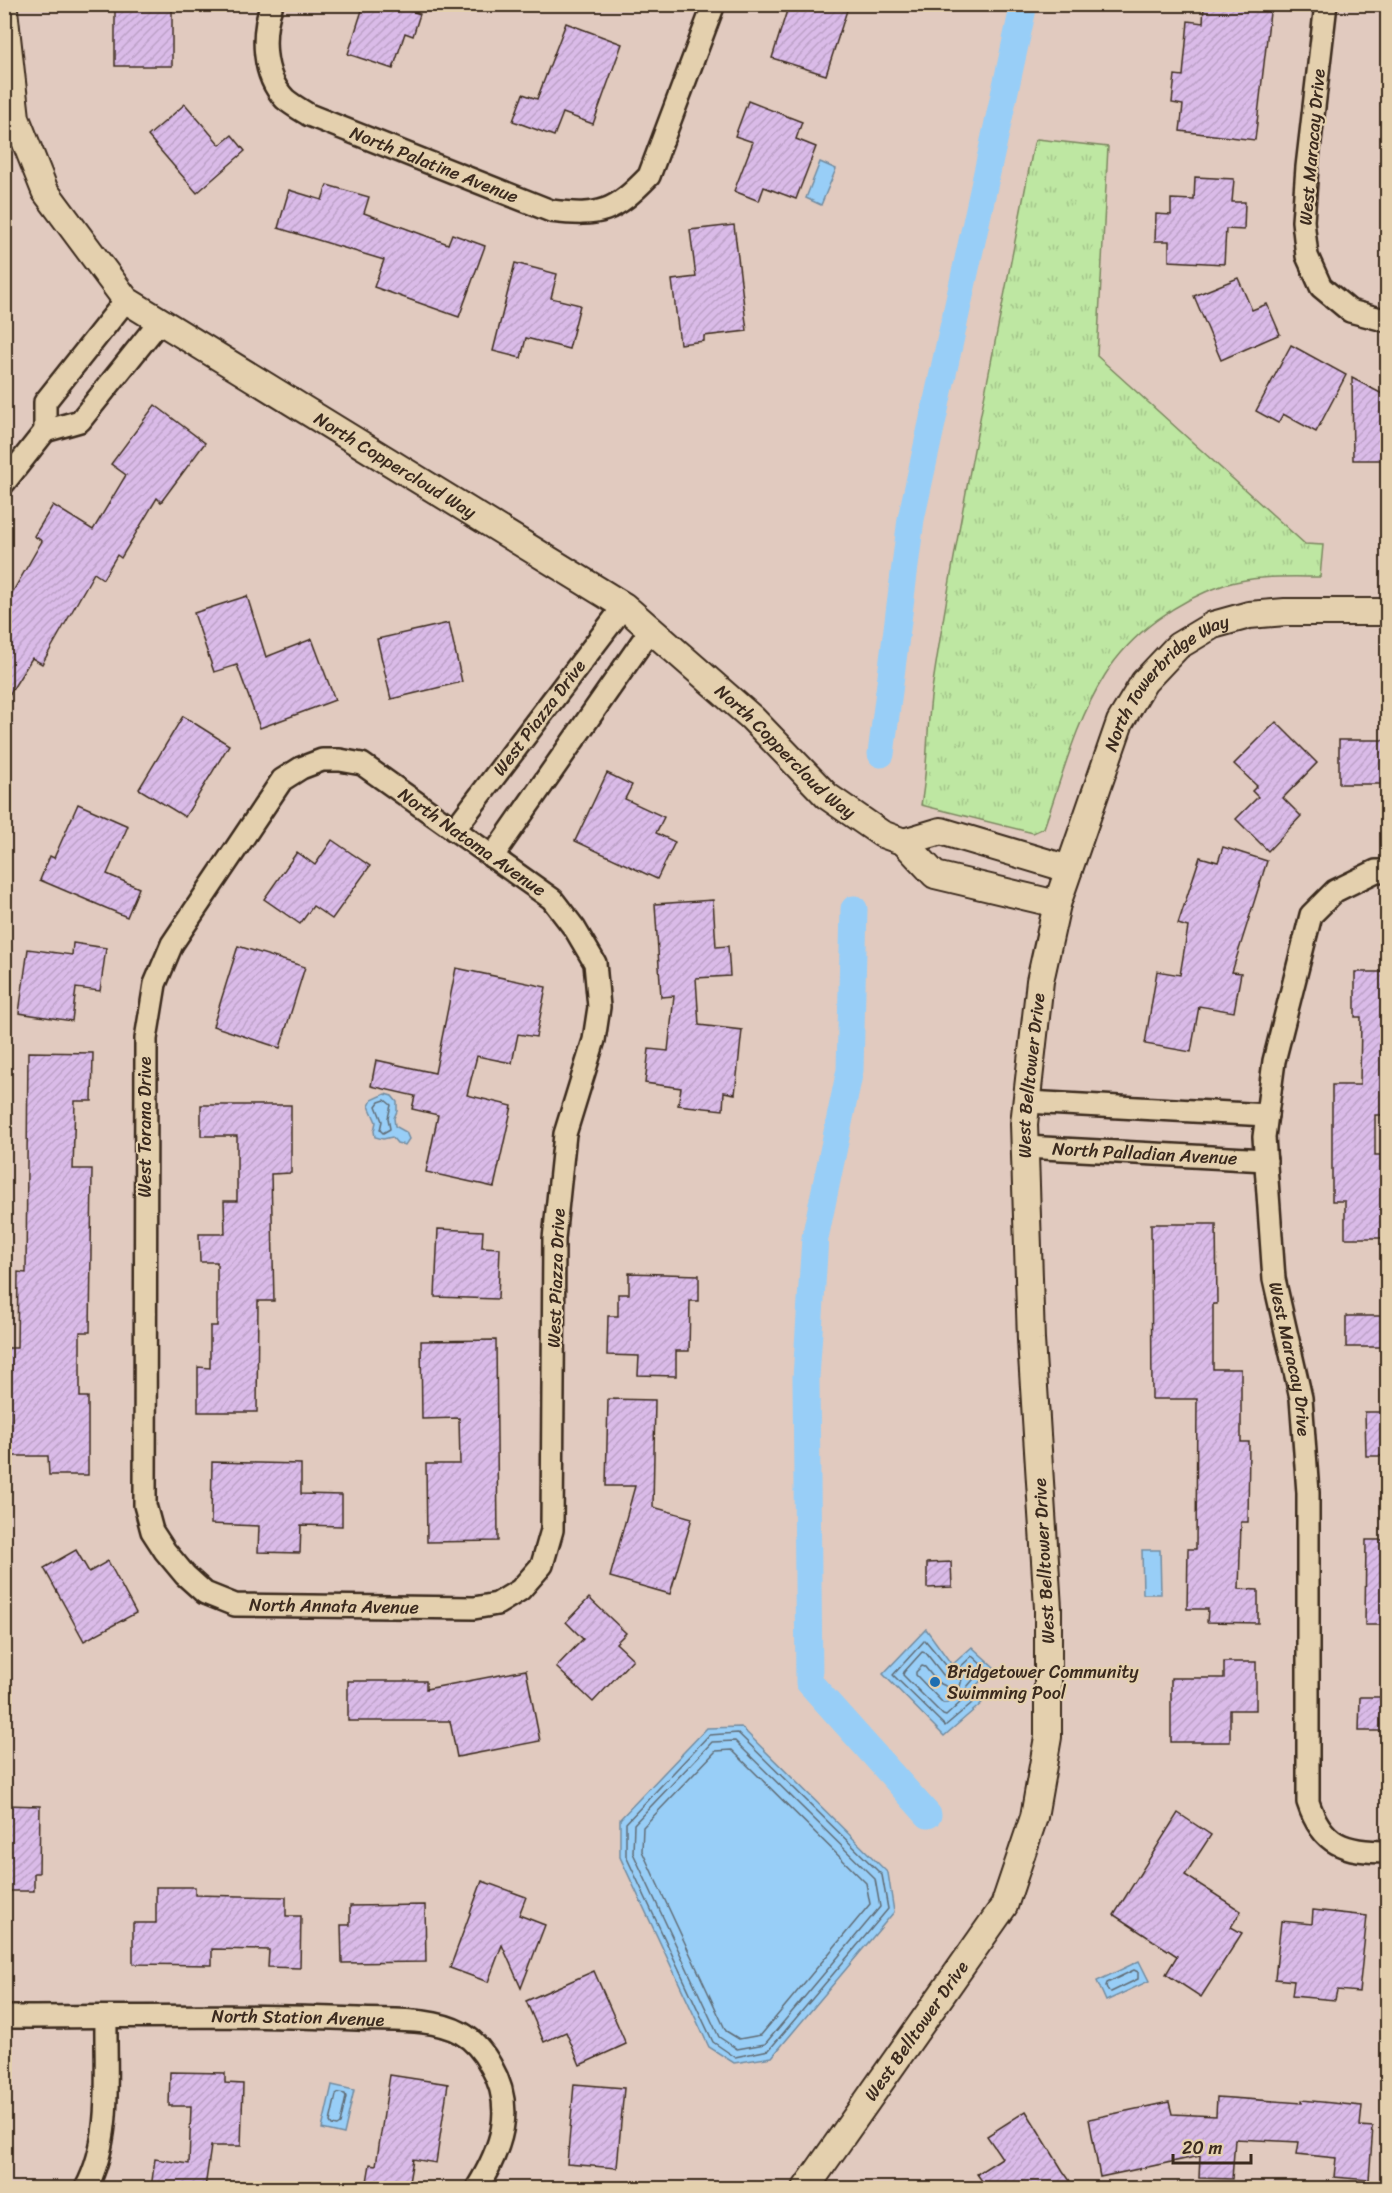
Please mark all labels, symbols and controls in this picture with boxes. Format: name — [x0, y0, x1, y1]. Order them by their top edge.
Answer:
street label: West Maracay Drive — [1289, 67, 1335, 227]
street label: North Palatine Avenue — [345, 117, 523, 212]
street label: North Coppercloud Way — [308, 403, 483, 528]
street label: North Towerbridge Way — [1095, 605, 1233, 756]
street label: West Piazza Drive — [484, 652, 594, 783]
street label: North Coppercloud Way — [707, 676, 863, 828]
street label: North Natoma Avenue — [391, 779, 553, 905]
street label: West Belltower Drive — [1008, 991, 1055, 1159]
street label: West Torana Drive — [129, 1056, 161, 1198]
street label: North Palladian Avenue — [1051, 1132, 1238, 1174]
street label: West Piazza Drive — [538, 1207, 574, 1348]
street label: West Maracay Drive — [1259, 1279, 1320, 1438]
street label: West Belltower Drive — [1024, 1477, 1064, 1645]
street label: North Annata Avenue — [249, 1589, 419, 1623]
place label: Bridgetower Community Swimming Pool — [947, 1656, 1139, 1709]
marker: Bridgetower Community Swimming Pool — [928, 1675, 942, 1689]
street label: West Belltower Drive — [856, 1954, 977, 2108]
street label: North Station Avenue — [211, 2000, 385, 2036]
scale bar — [1173, 2127, 1251, 2165]
text: 20 m — [1182, 2132, 1222, 2164]

